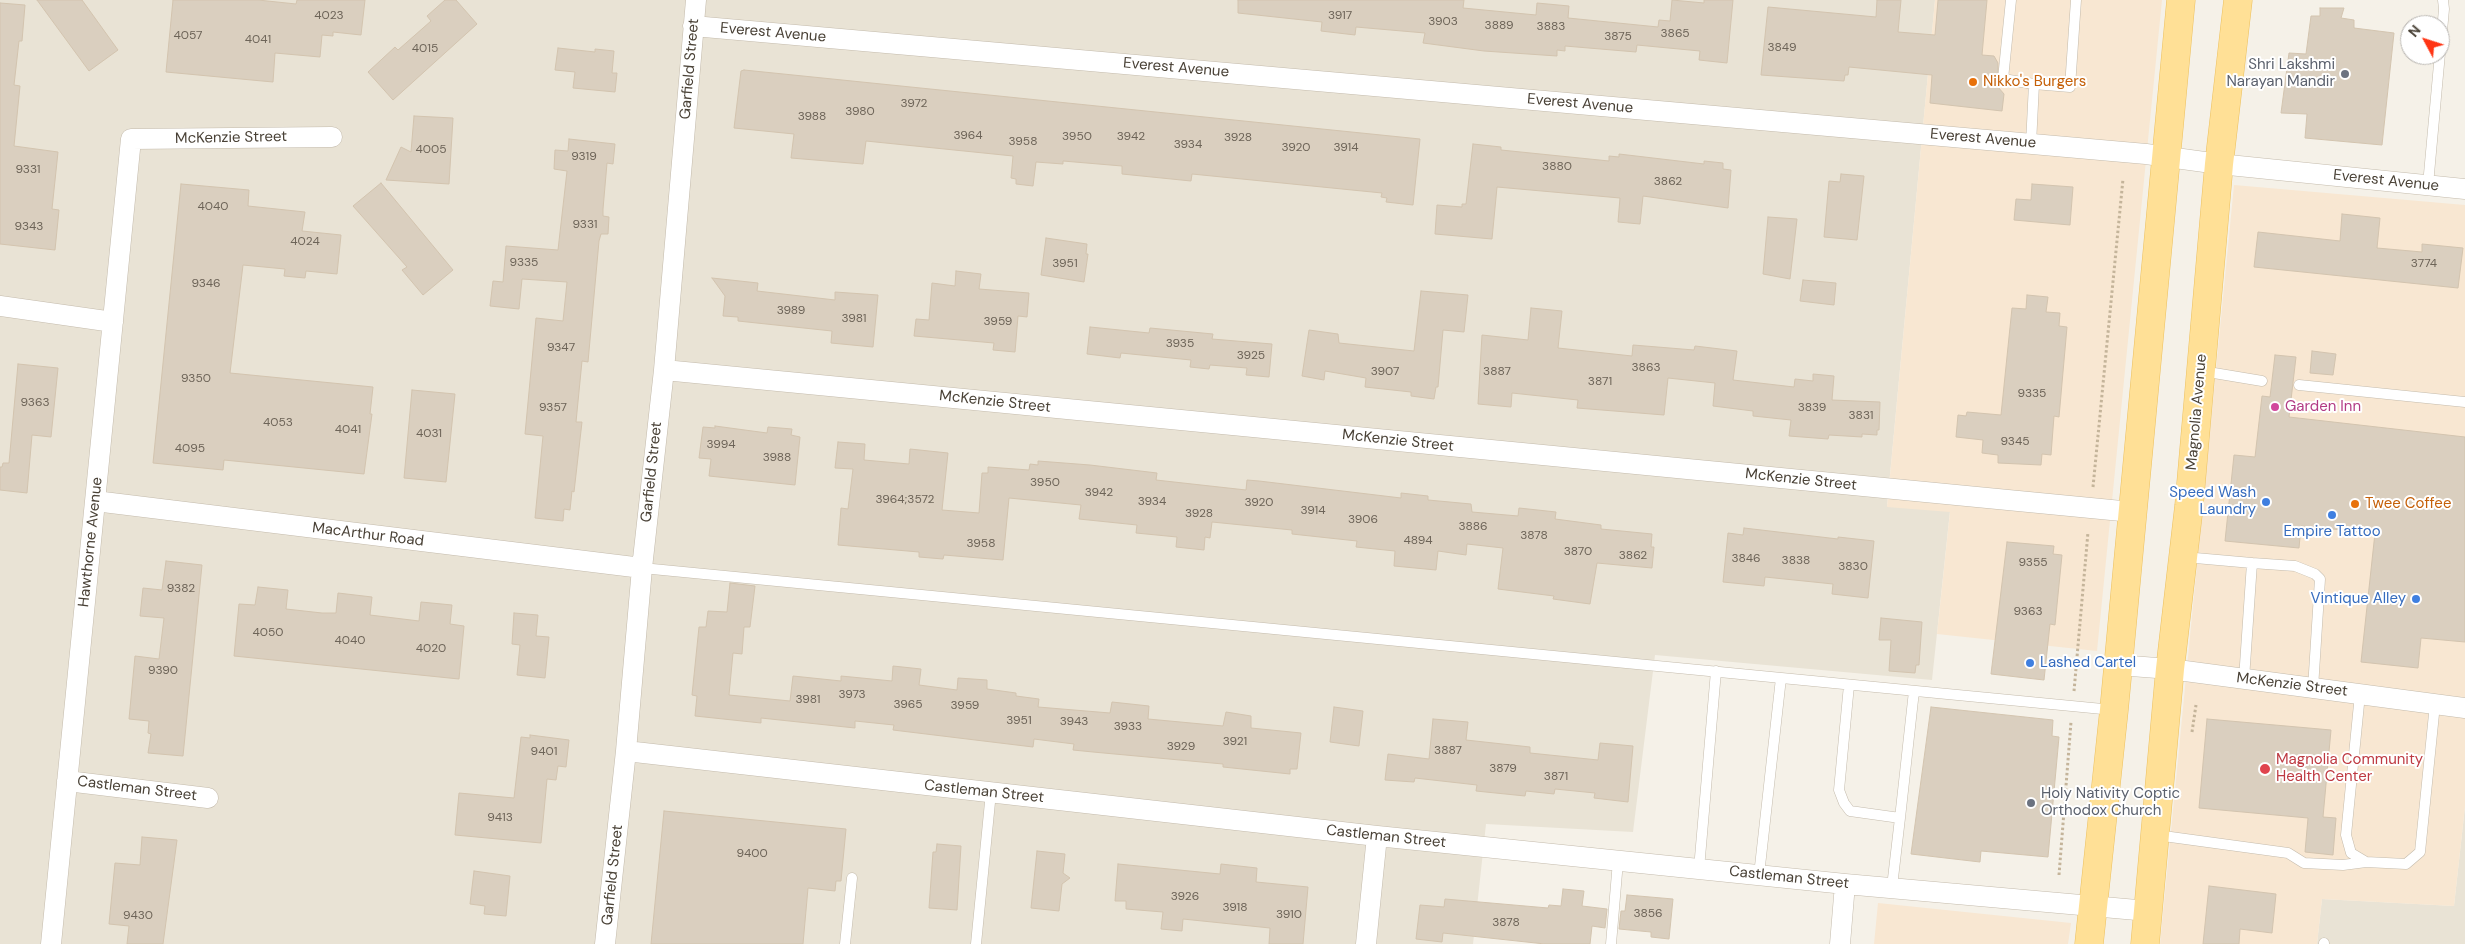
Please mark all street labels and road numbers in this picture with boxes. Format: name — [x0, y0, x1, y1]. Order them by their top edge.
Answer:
street label: Garfield Street — [677, 18, 703, 120]
street label: Everest Avenue — [719, 19, 827, 47]
street label: Everest Avenue — [1122, 54, 1230, 82]
street label: Everest Avenue — [1526, 90, 1634, 118]
street label: Everest Avenue — [1929, 125, 2037, 153]
street label: McKenzie Street — [175, 128, 287, 148]
street label: Everest Avenue — [2332, 166, 2440, 196]
street label: Magnolia Avenue — [2183, 353, 2211, 471]
street label: McKenzie Street — [938, 387, 1052, 417]
street label: Garfield Street — [638, 421, 666, 523]
street label: McKenzie Street — [1341, 426, 1455, 456]
street label: McKenzie Street — [1744, 465, 1858, 495]
street label: Hawthorne Avenue — [75, 476, 107, 608]
street label: MacArthur Road — [311, 519, 425, 551]
street label: McKenzie Street — [2235, 669, 2349, 701]
street label: Castleman Street — [76, 773, 198, 805]
street label: Castleman Street — [923, 777, 1045, 807]
street label: Castleman Street — [1325, 822, 1447, 852]
street label: Garfield Street — [599, 824, 627, 926]
street label: Castleman Street — [1728, 863, 1850, 893]

